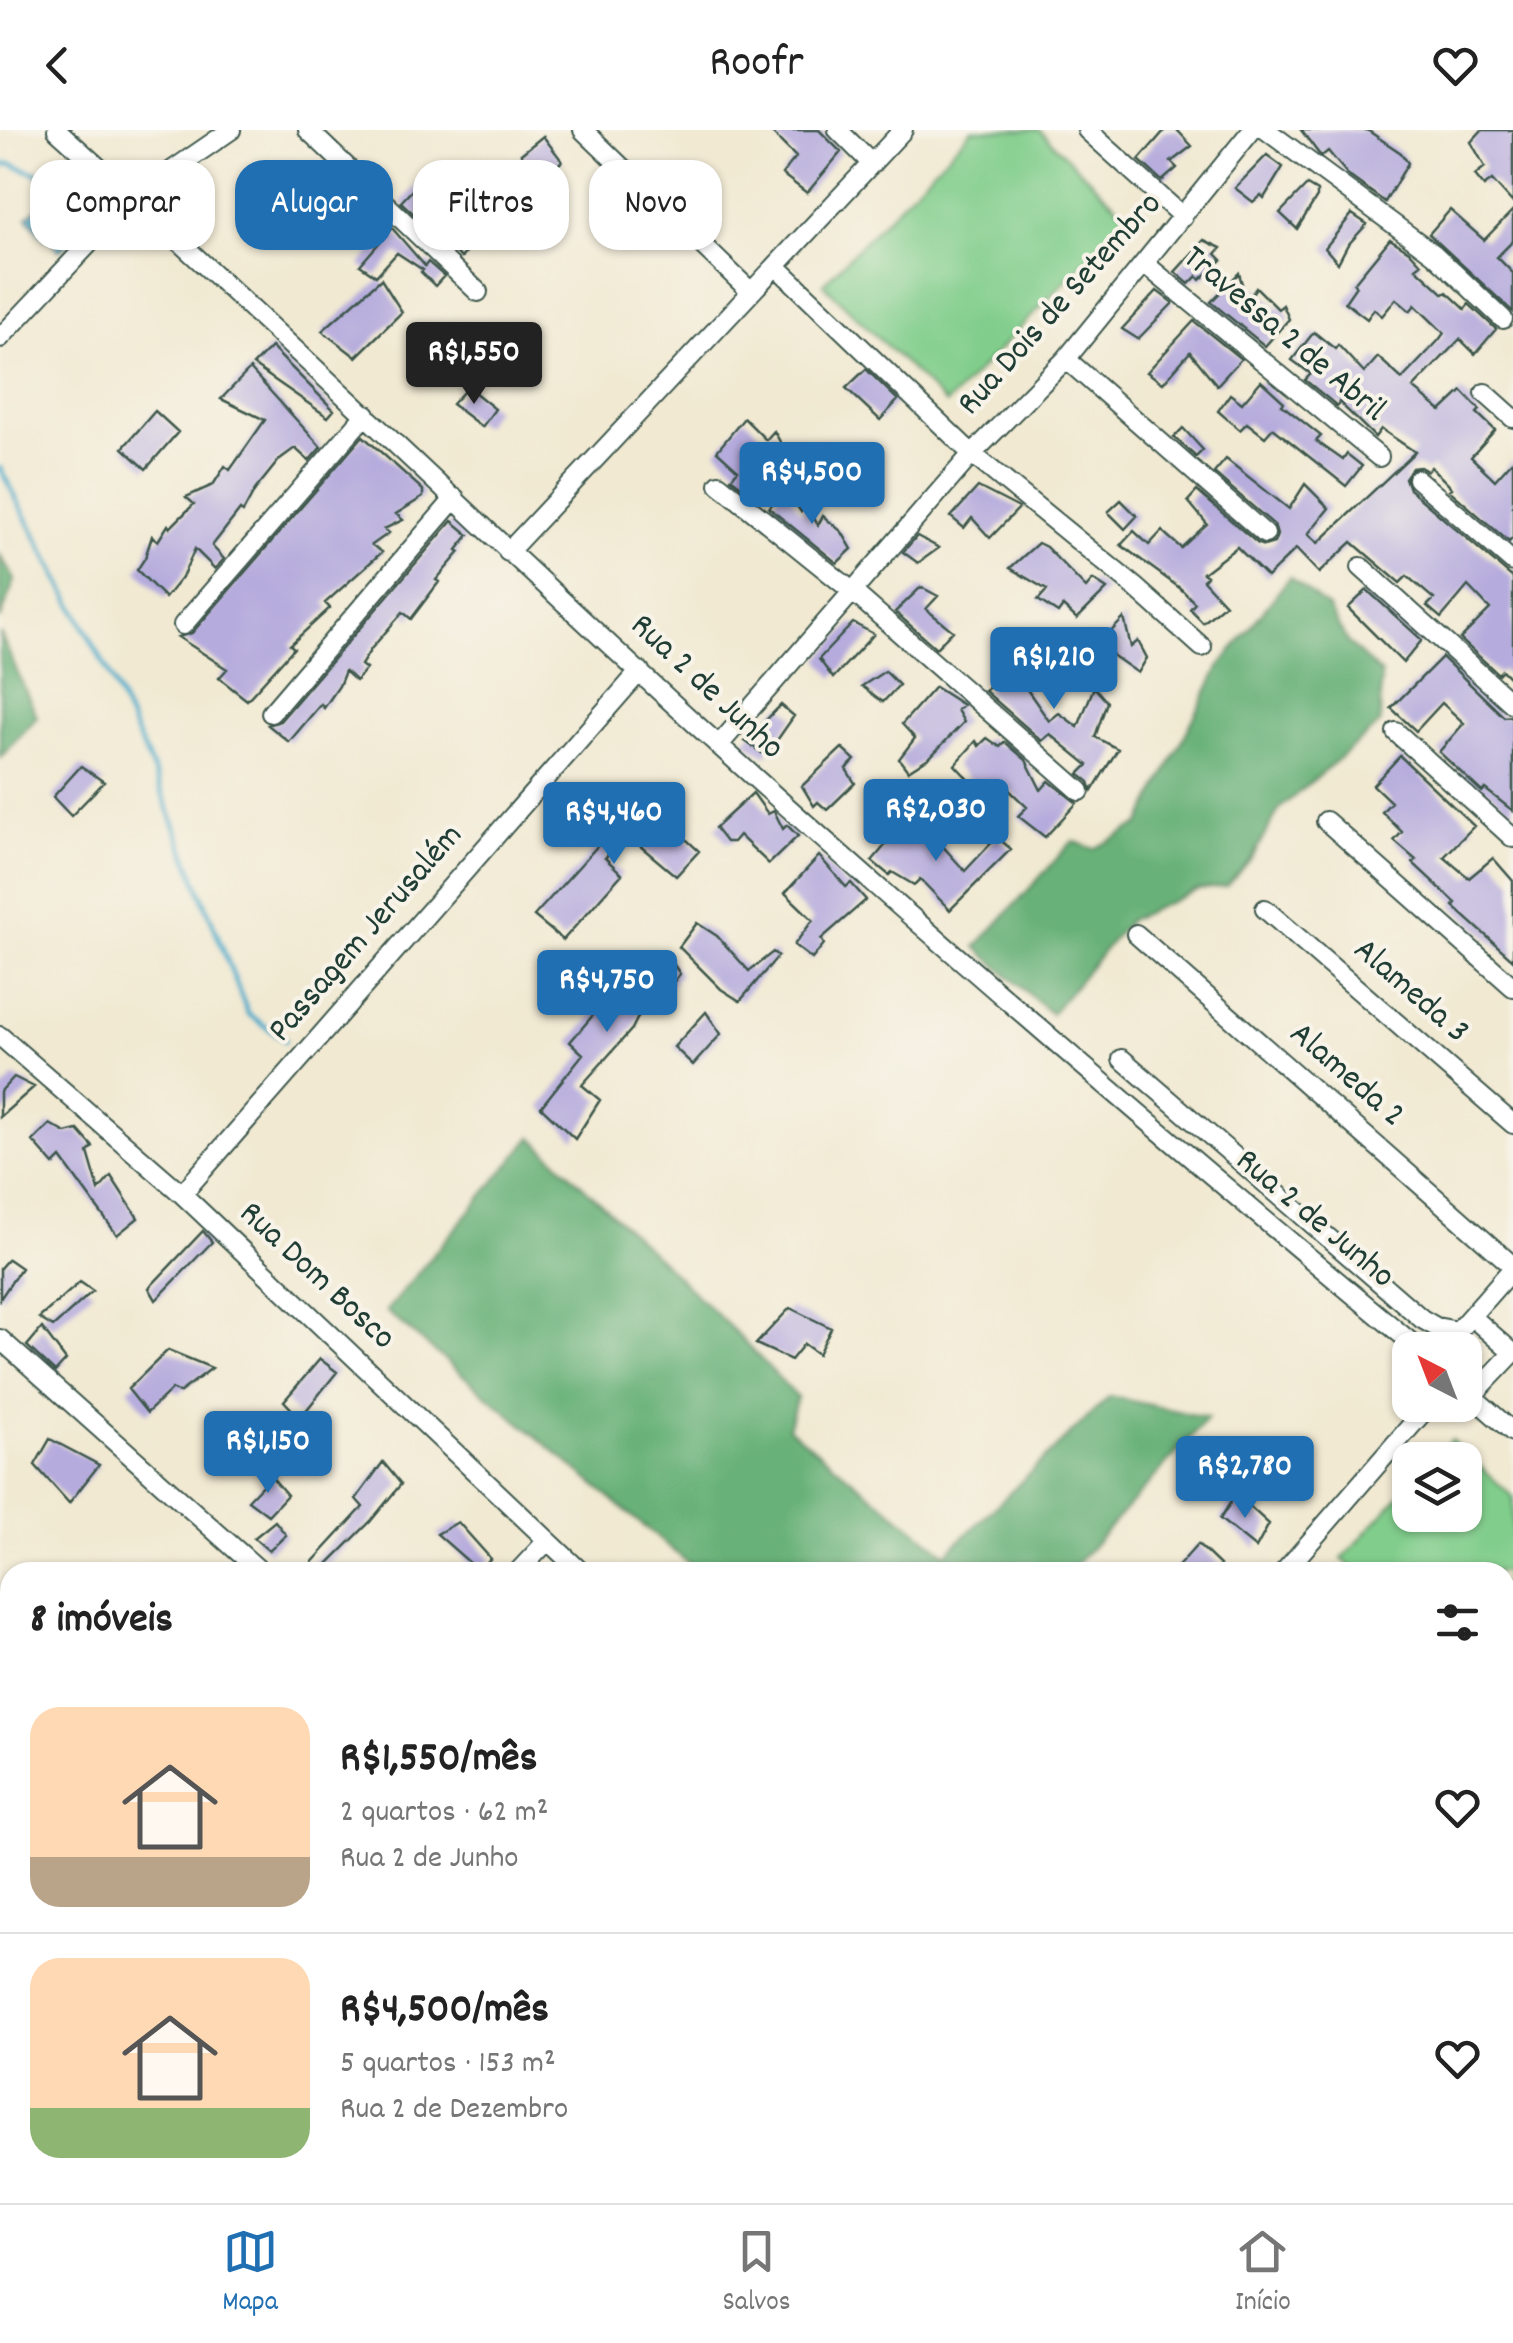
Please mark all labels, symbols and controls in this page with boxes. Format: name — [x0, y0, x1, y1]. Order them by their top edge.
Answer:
text: Roofr — [709, 33, 804, 97]
icon: back — [30, 38, 85, 93]
icon: heart — [1428, 38, 1483, 93]
chip: Comprar — [30, 160, 215, 250]
chip: Alugar — [235, 160, 393, 250]
chip: Filtros — [413, 160, 569, 250]
chip: Novo — [589, 160, 722, 250]
street label: Rua Dois de Setembro — [947, 182, 1175, 428]
street label: Travessa 2 de Abril — [1170, 235, 1396, 435]
pin: R$1,550 — [382, 322, 566, 407]
text: R$1,550 — [428, 331, 520, 377]
pin: R$4,500 — [720, 442, 904, 527]
text: R$4,500 — [762, 451, 862, 497]
street label: Rua 2 de Junho — [618, 603, 794, 773]
pin: R$1,210 — [962, 627, 1146, 712]
text: R$1,210 — [1012, 636, 1096, 682]
pin: R$2,030 — [844, 779, 1028, 864]
pin: R$4,460 — [522, 782, 706, 867]
text: R$2,030 — [886, 788, 986, 834]
text: R$4,460 — [565, 791, 663, 837]
street label: Passagem Jerusalém — [258, 814, 476, 1054]
street label: Alameda 3 — [1341, 927, 1479, 1057]
pin: R$4,750 — [515, 950, 699, 1035]
text: R$4,750 — [559, 959, 655, 1005]
street label: Alameda 2 — [1277, 1011, 1415, 1141]
street label: Rua 2 de Junho — [1223, 1138, 1405, 1302]
street label: Rua Dom Bosco — [226, 1191, 406, 1363]
north arrow — [1392, 1332, 1482, 1422]
map controls — [1392, 1332, 1482, 1532]
pin: R$1,150 — [176, 1411, 360, 1496]
text: R$1,150 — [226, 1420, 310, 1466]
pin: R$2,780 — [1153, 1436, 1337, 1521]
button: layers — [1392, 1442, 1482, 1532]
text: R$2,780 — [1198, 1445, 1292, 1491]
text: 8 imóveis — [30, 1592, 173, 1652]
icon: filters — [1430, 1595, 1485, 1650]
text: R$1,550/mês — [340, 1731, 537, 1791]
icon: home — [110, 1747, 230, 1867]
icon: heart — [1430, 1780, 1485, 1835]
text: 2 quartos · 62 m² — [340, 1791, 548, 1837]
text: Rua 2 de Junho — [340, 1837, 519, 1883]
text: R$4,500/mês — [340, 1982, 549, 2042]
icon: home — [110, 1998, 230, 2118]
icon: heart — [1430, 2031, 1485, 2086]
text: 5 quartos · 153 m² — [340, 2042, 556, 2088]
text: Rua 2 de Dezembro — [340, 2088, 568, 2134]
tab: Mapa — [222, 2224, 278, 2324]
tab: Salvos — [722, 2224, 791, 2324]
tab: Início — [1235, 2224, 1291, 2324]

